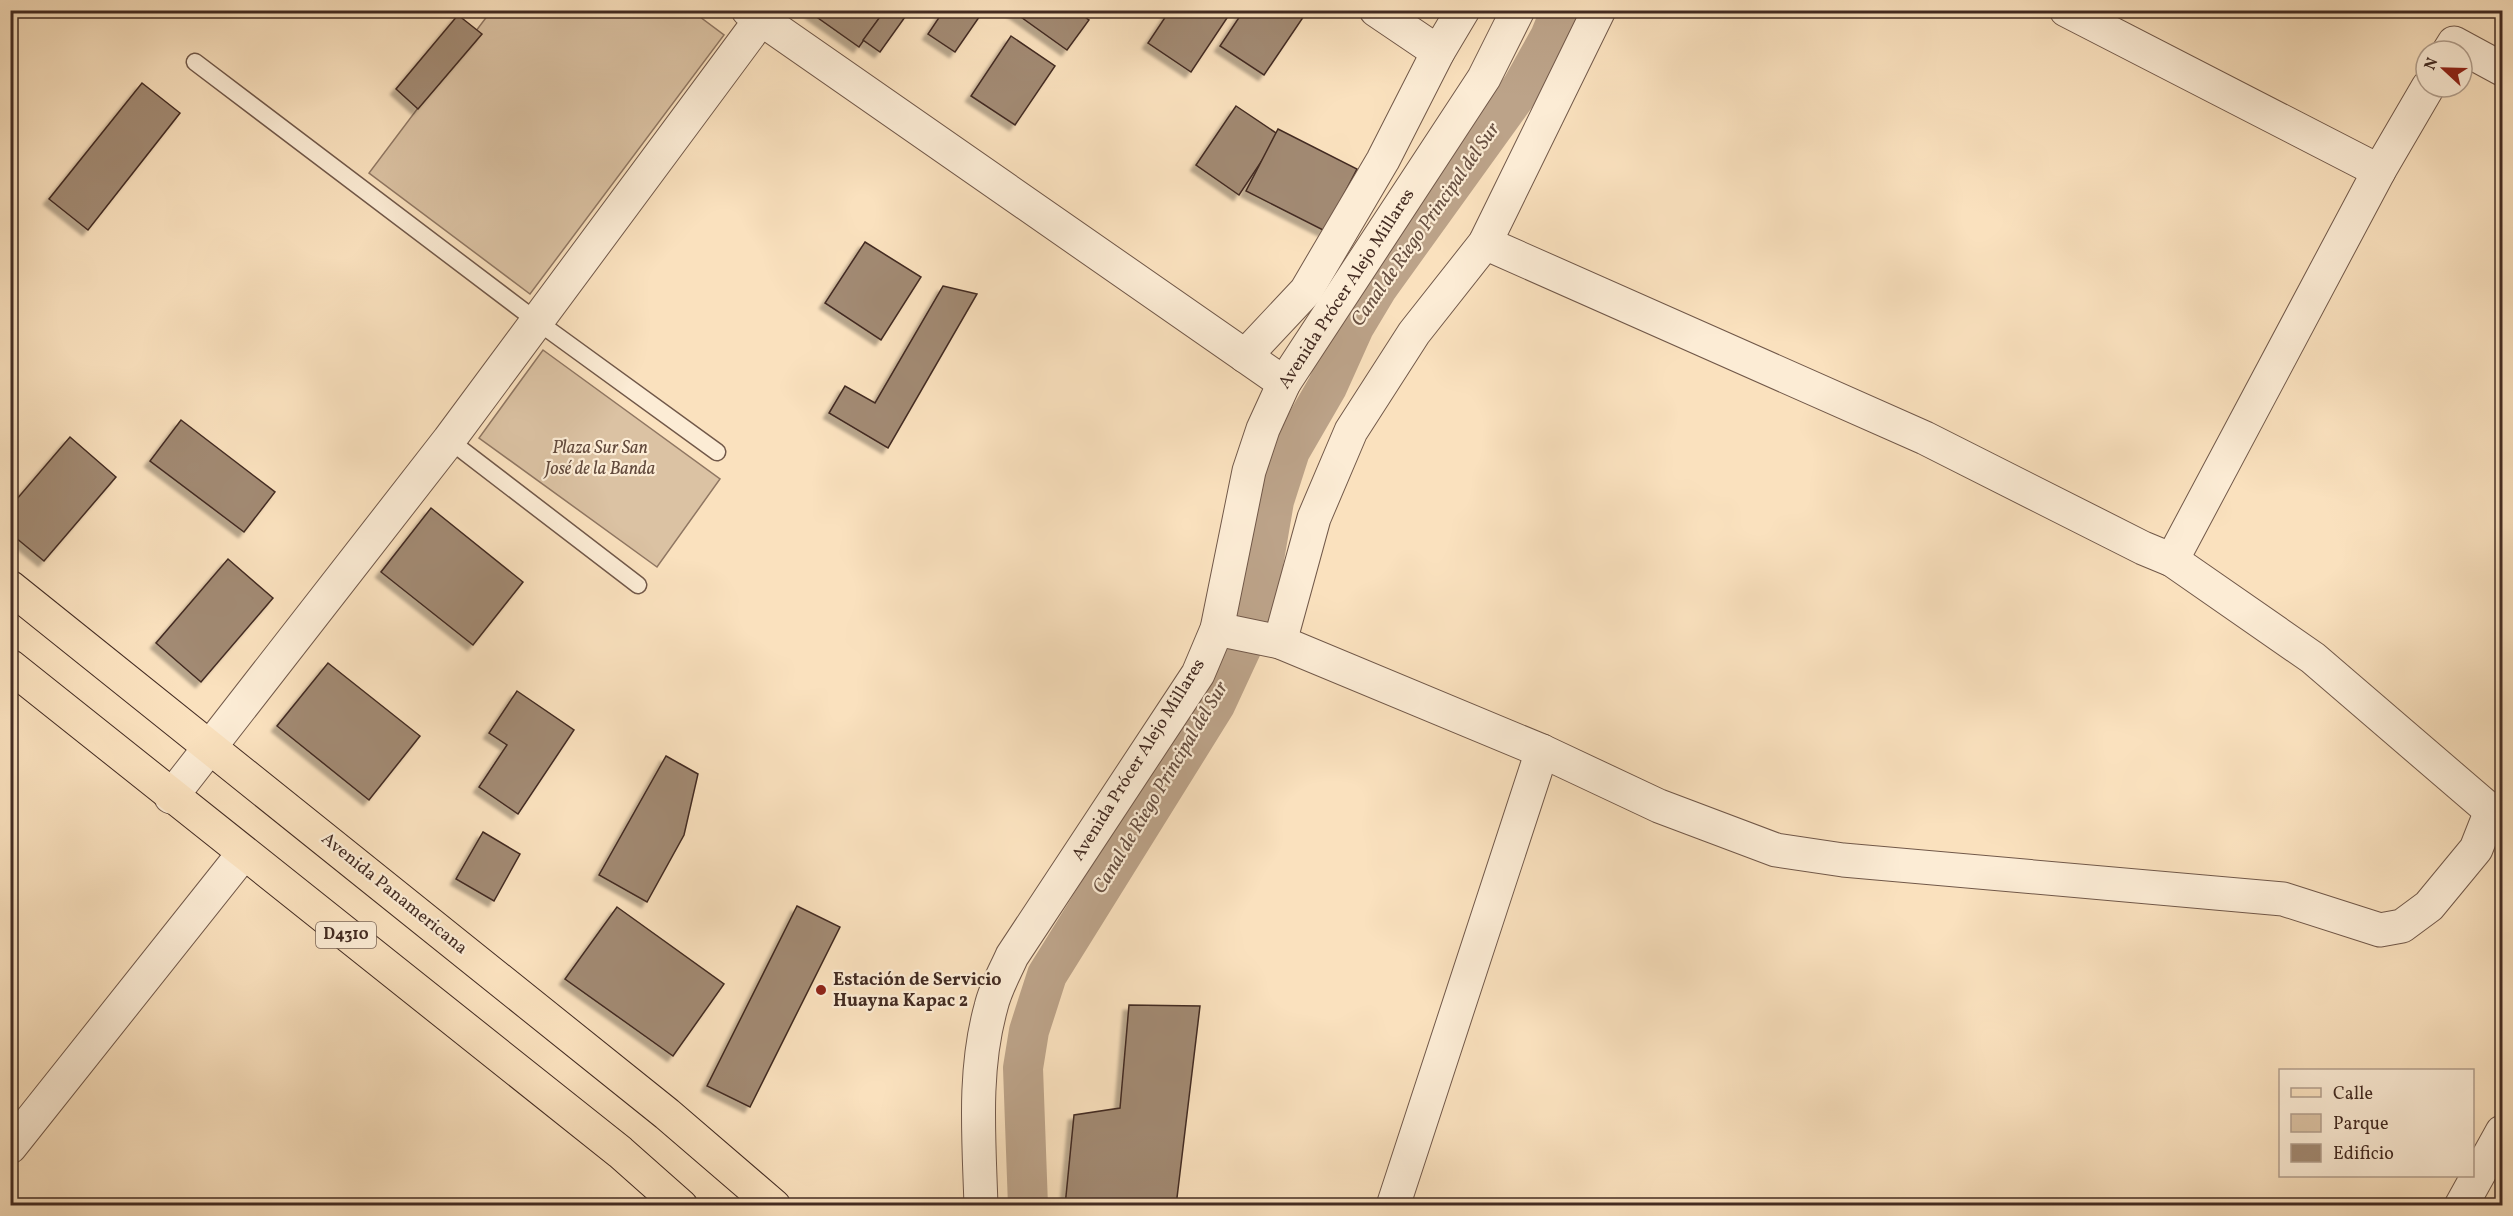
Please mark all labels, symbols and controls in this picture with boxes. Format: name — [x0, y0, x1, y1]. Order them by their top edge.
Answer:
north arrow — [2414, 39, 2474, 99]
text: N — [2420, 54, 2444, 74]
water label: Canal de Riego Principal del Sur — [1345, 117, 1508, 333]
street label: Avenida Prócer Alejo Millares — [1273, 184, 1421, 394]
park label: Plaza Sur San José de la Banda — [543, 436, 655, 482]
street label: Avenida Prócer Alejo Millares — [1066, 654, 1212, 866]
water label: Canal de Riego Principal del Sur — [1086, 676, 1236, 900]
street label: Avenida Panamericana — [316, 827, 472, 961]
road number: D4310 — [316, 922, 376, 948]
place label: Estación de Servicio Huayna Kapac 2 — [833, 968, 1002, 1014]
marker: Estación de Servicio Huayna Kapac 2 — [814, 983, 828, 997]
legend — [2279, 1069, 2474, 1177]
text: Calle — [2333, 1082, 2373, 1107]
text: Parque — [2333, 1112, 2388, 1137]
text: Edificio — [2333, 1142, 2394, 1167]

